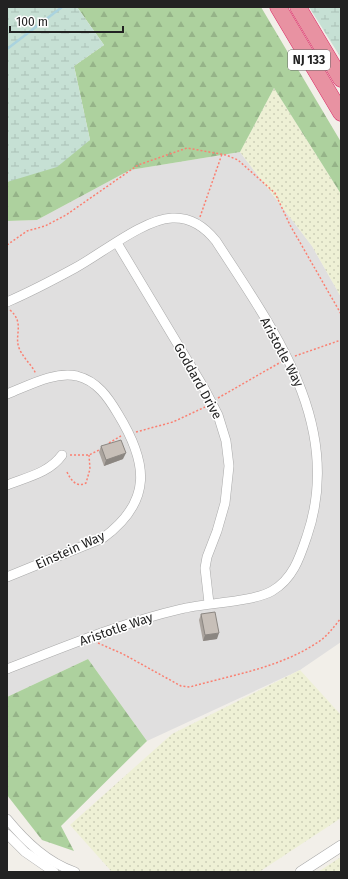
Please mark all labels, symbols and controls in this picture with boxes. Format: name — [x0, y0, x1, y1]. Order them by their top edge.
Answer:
scale bar — [10, 8, 123, 34]
text: 100 m — [16, 15, 48, 29]
road number: NJ 133 — [288, 50, 330, 70]
street label: Aristotle Way — [257, 315, 307, 390]
street label: Goddard Drive — [171, 340, 225, 422]
street label: Einstein Way — [33, 528, 108, 572]
street label: Aristotle Way — [77, 609, 155, 649]

